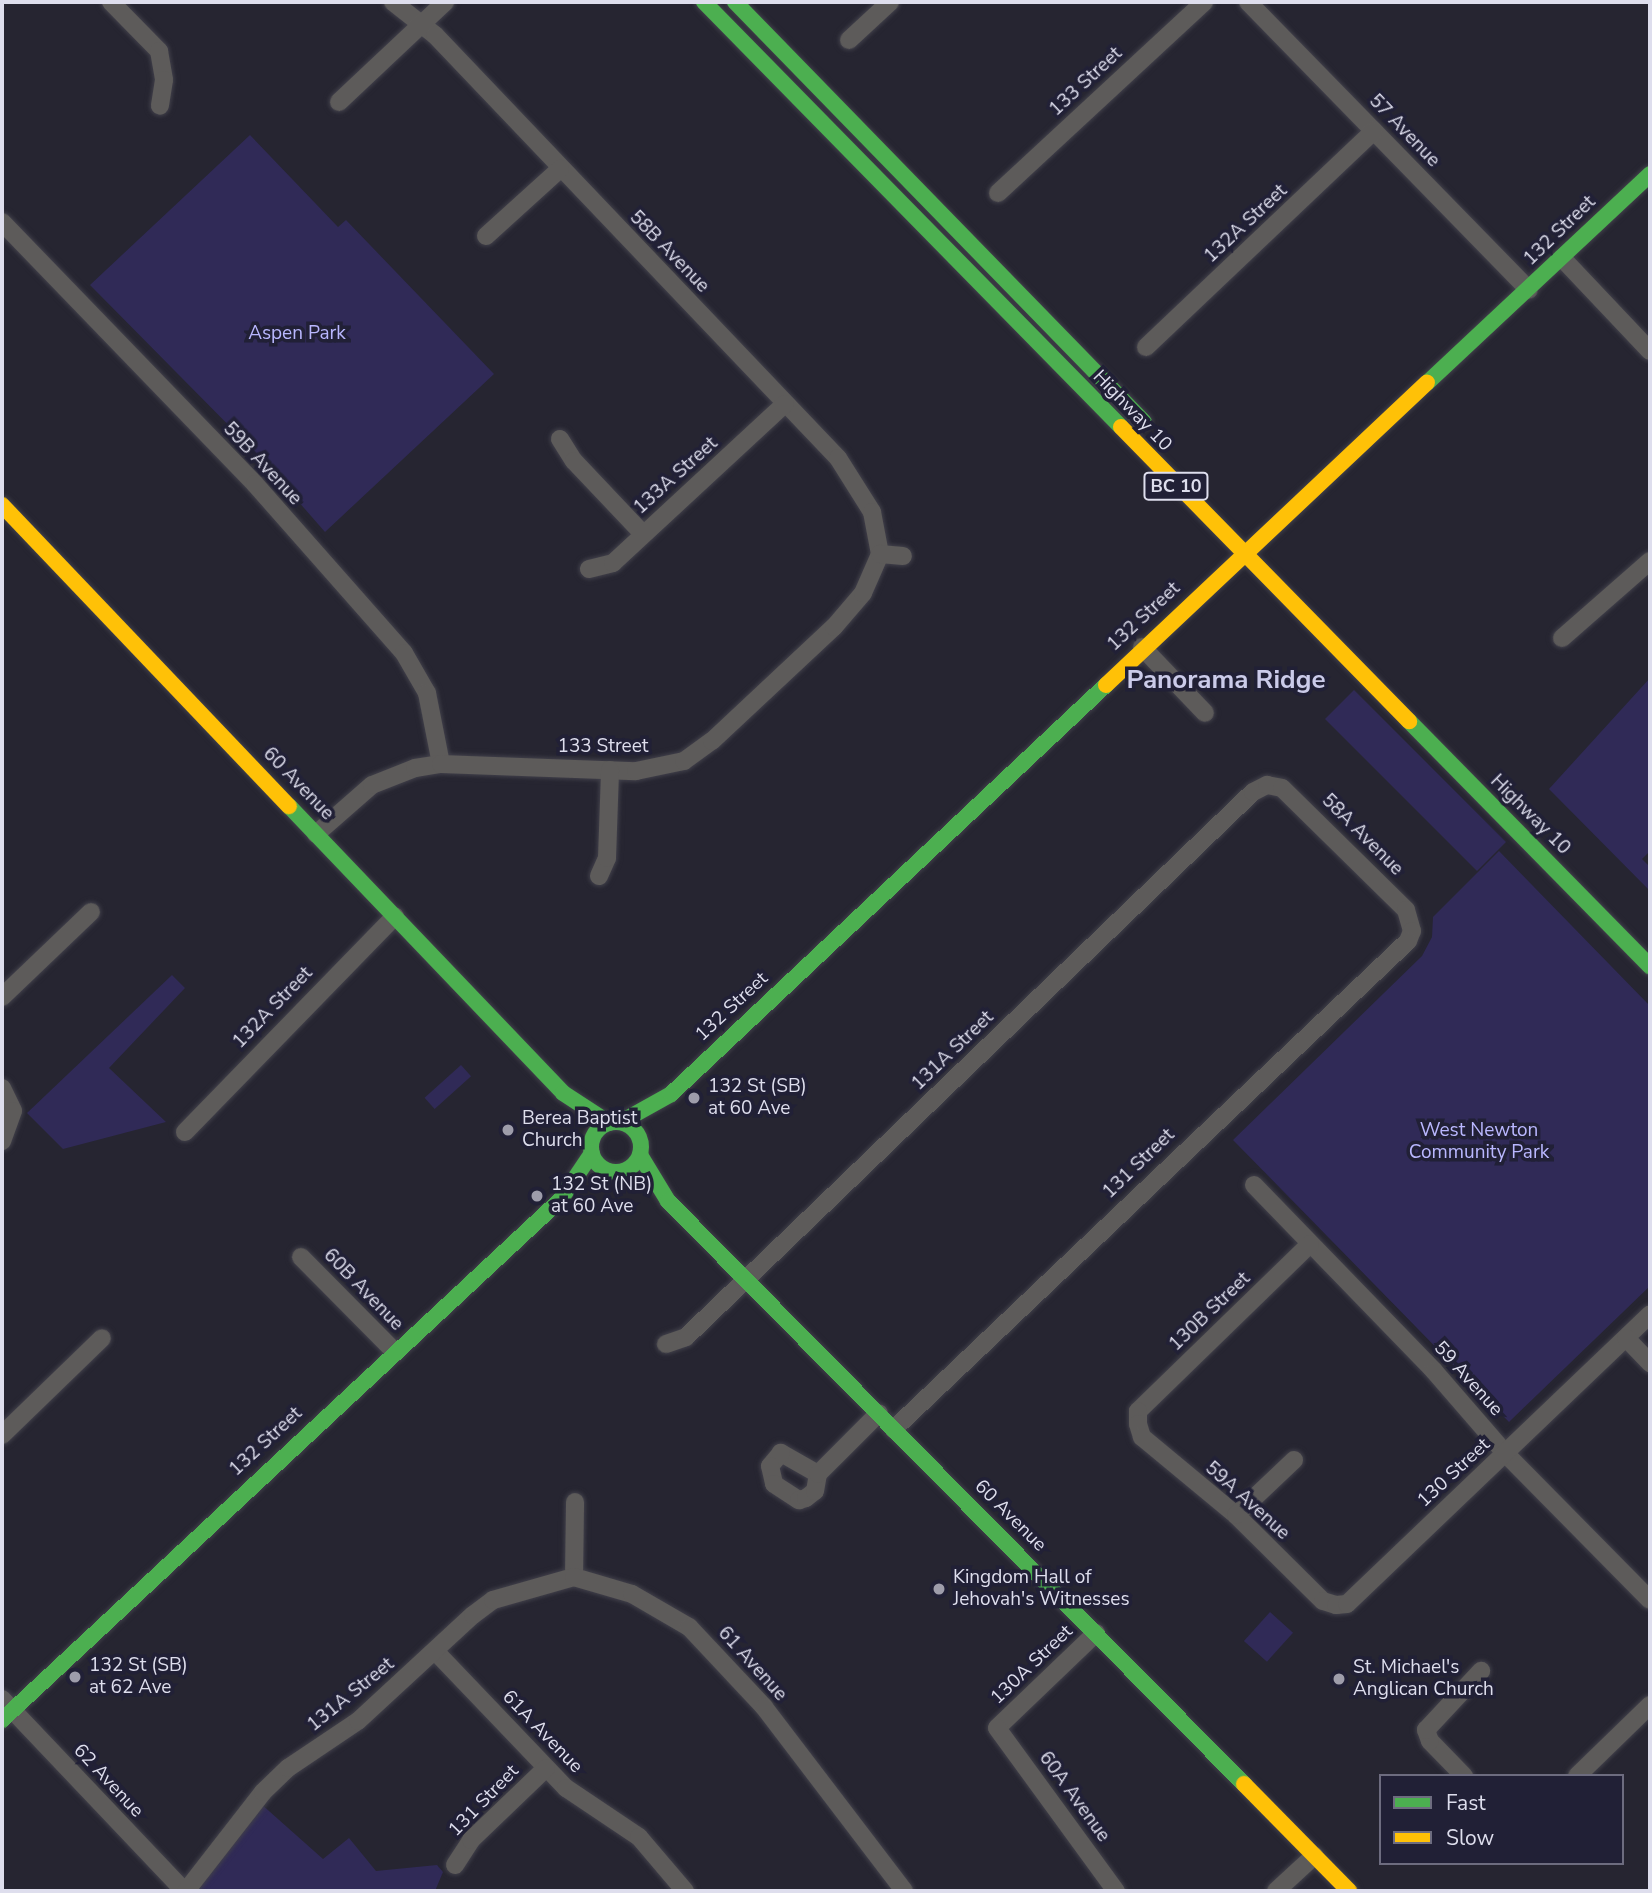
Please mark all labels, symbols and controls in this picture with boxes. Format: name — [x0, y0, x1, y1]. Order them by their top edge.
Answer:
street label: 133 Street — [1045, 43, 1127, 121]
street label: 57 Avenue — [1364, 90, 1444, 172]
street label: 132A Street — [1200, 180, 1292, 268]
street label: 132 Street — [1519, 191, 1601, 271]
street label: 58B Avenue — [624, 206, 714, 298]
park label: Aspen Park — [248, 323, 346, 345]
street label: Highway 10 — [1088, 366, 1176, 456]
street label: 59B Avenue — [218, 418, 306, 510]
street label: 133A Street — [629, 432, 723, 520]
road number: BC 10 — [1143, 472, 1209, 500]
street label: 132 Street — [1103, 578, 1185, 656]
district label: Panorama Ridge — [1127, 664, 1325, 696]
street label: 133 Street — [558, 736, 648, 758]
street label: 60 Avenue — [258, 743, 338, 825]
street label: Highway 10 — [1485, 770, 1575, 860]
street label: 58A Avenue — [1316, 789, 1408, 881]
street label: 132A Street — [228, 962, 318, 1054]
street label: 132 Street — [691, 968, 773, 1046]
street label: 131A Street — [907, 1006, 999, 1096]
place label: 132 St (SB) at 60 Ave — [708, 1076, 807, 1120]
marker: 132 St (SB) at 60 Ave — [686, 1090, 702, 1106]
place label: Berea Baptist Church — [522, 1108, 637, 1152]
park label: West Newton Community Park — [1409, 1120, 1549, 1164]
marker: Berea Baptist Church — [500, 1122, 516, 1138]
street label: 131 Street — [1098, 1124, 1180, 1204]
place label: 132 St (NB) at 60 Ave — [551, 1174, 652, 1218]
marker: 132 St (NB) at 60 Ave — [529, 1188, 545, 1204]
street label: 60B Avenue — [318, 1244, 408, 1336]
street label: 130B Street — [1165, 1268, 1255, 1356]
street label: 59 Avenue — [1429, 1337, 1507, 1421]
street label: 132 Street — [225, 1403, 307, 1481]
street label: 130 Street — [1413, 1434, 1495, 1512]
street label: 59A Avenue — [1200, 1457, 1294, 1545]
street label: 60 Avenue — [969, 1475, 1051, 1557]
place label: Kingdom Hall of Jehovah's Witnesses — [953, 1567, 1130, 1611]
marker: Kingdom Hall of Jehovah's Witnesses — [931, 1581, 947, 1597]
street label: 130A Street — [986, 1620, 1078, 1710]
street label: 61 Avenue — [713, 1622, 791, 1706]
street label: 131A Street — [303, 1653, 399, 1737]
place label: 132 St (SB) at 62 Ave — [89, 1655, 188, 1699]
place label: St. Michael's Anglican Church — [1353, 1657, 1494, 1701]
marker: 132 St (SB) at 62 Ave — [67, 1669, 83, 1685]
marker: St. Michael's Anglican Church — [1331, 1671, 1347, 1687]
street label: 61A Avenue — [497, 1686, 587, 1778]
street label: 62 Avenue — [68, 1739, 148, 1823]
street label: 60A Avenue — [1034, 1747, 1114, 1847]
street label: 131 Street — [444, 1760, 524, 1842]
legend — [1379, 1774, 1624, 1865]
text: Fast — [1446, 1789, 1486, 1817]
text: Slow — [1446, 1824, 1494, 1852]

